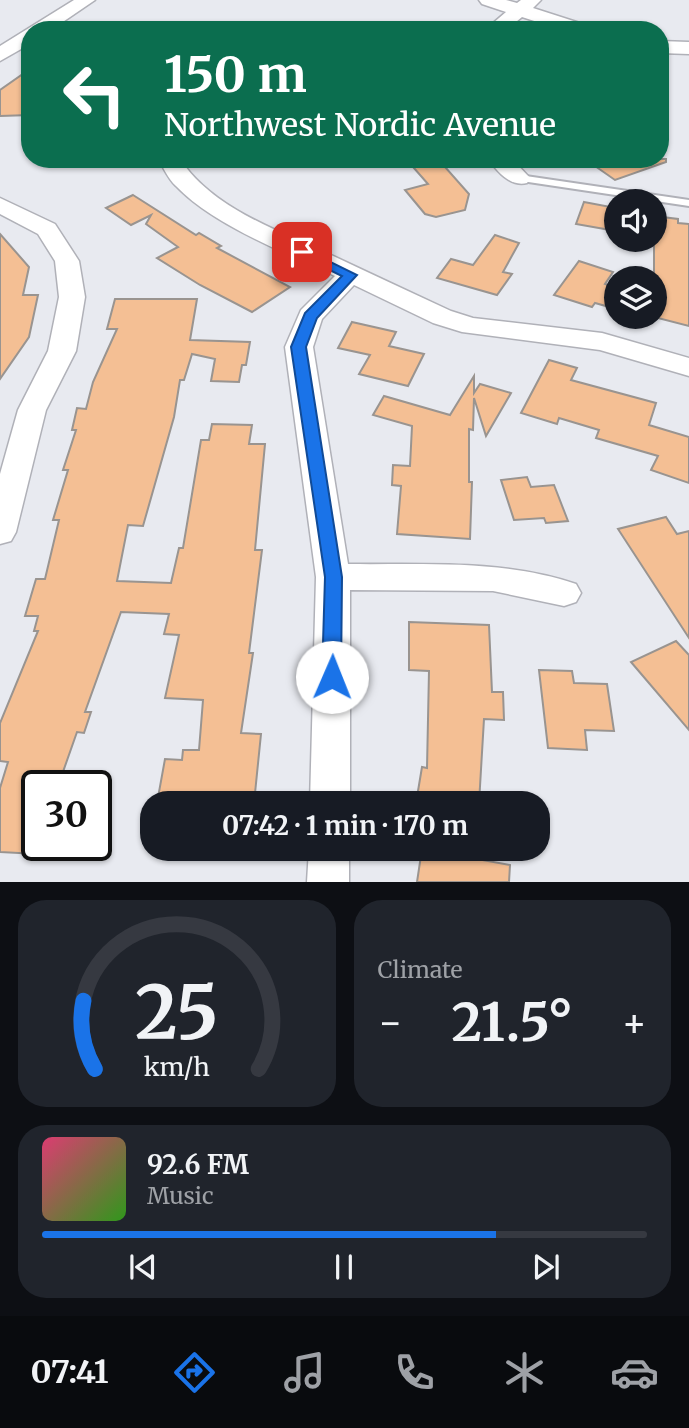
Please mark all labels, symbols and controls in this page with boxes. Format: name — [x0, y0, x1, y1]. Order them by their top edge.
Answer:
text: 150 m — [164, 44, 307, 105]
icon: left — [49, 49, 140, 140]
text: Northwest Nordic Avenue — [164, 105, 556, 145]
map controls — [604, 189, 667, 329]
button: sound — [604, 189, 667, 252]
pin — [272, 222, 332, 282]
icon: arrive — [283, 233, 321, 271]
button: layers — [604, 266, 667, 329]
position arrow — [295, 640, 369, 714]
speed limit sign: 30 — [21, 770, 112, 861]
text: 07:42 · 1 min · 170 m — [222, 809, 468, 842]
text: Climate — [378, 955, 463, 984]
text: 25 — [135, 968, 219, 1060]
text: 21.5° — [452, 990, 573, 1055]
text: − — [378, 999, 403, 1046]
text: + — [622, 999, 647, 1046]
text: km/h — [144, 1051, 210, 1083]
text: 92.6 FM — [147, 1148, 249, 1181]
text: Music — [147, 1181, 214, 1210]
icon: previous — [124, 1248, 162, 1286]
icon: pause — [325, 1248, 363, 1286]
icon: next — [527, 1248, 565, 1286]
icon: directions — [170, 1348, 219, 1397]
icon: music — [280, 1348, 329, 1397]
icon: phone — [390, 1348, 439, 1397]
icon: climate — [500, 1348, 549, 1397]
icon: car — [610, 1348, 659, 1397]
text: 07:41 — [30, 1352, 109, 1392]

